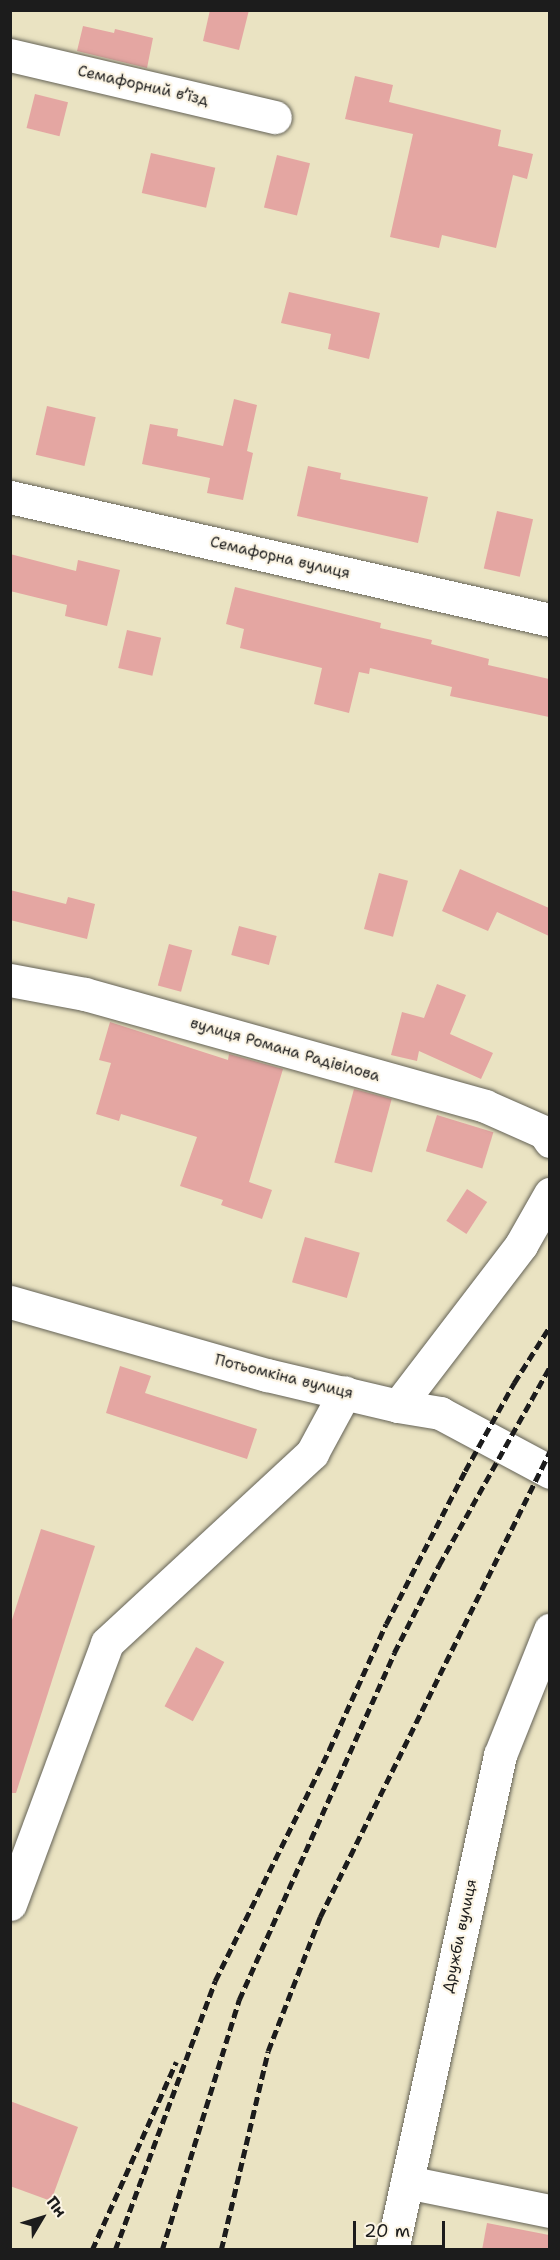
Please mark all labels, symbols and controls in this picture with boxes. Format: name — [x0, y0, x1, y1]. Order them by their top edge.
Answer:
street label: Семафорний в’їзд — [76, 62, 210, 110]
street label: Семафорна вулиця — [208, 533, 352, 583]
street label: вулиця Романа Радівілова — [188, 1014, 382, 1086]
street label: Потьомкіна вулиця — [213, 1351, 355, 1403]
street label: Дружби вулиця — [439, 1878, 481, 1994]
north arrow — [12, 2188, 72, 2248]
text: Пн — [42, 2192, 71, 2221]
scale bar — [356, 2209, 448, 2247]
text: 20 m — [364, 2219, 410, 2243]

